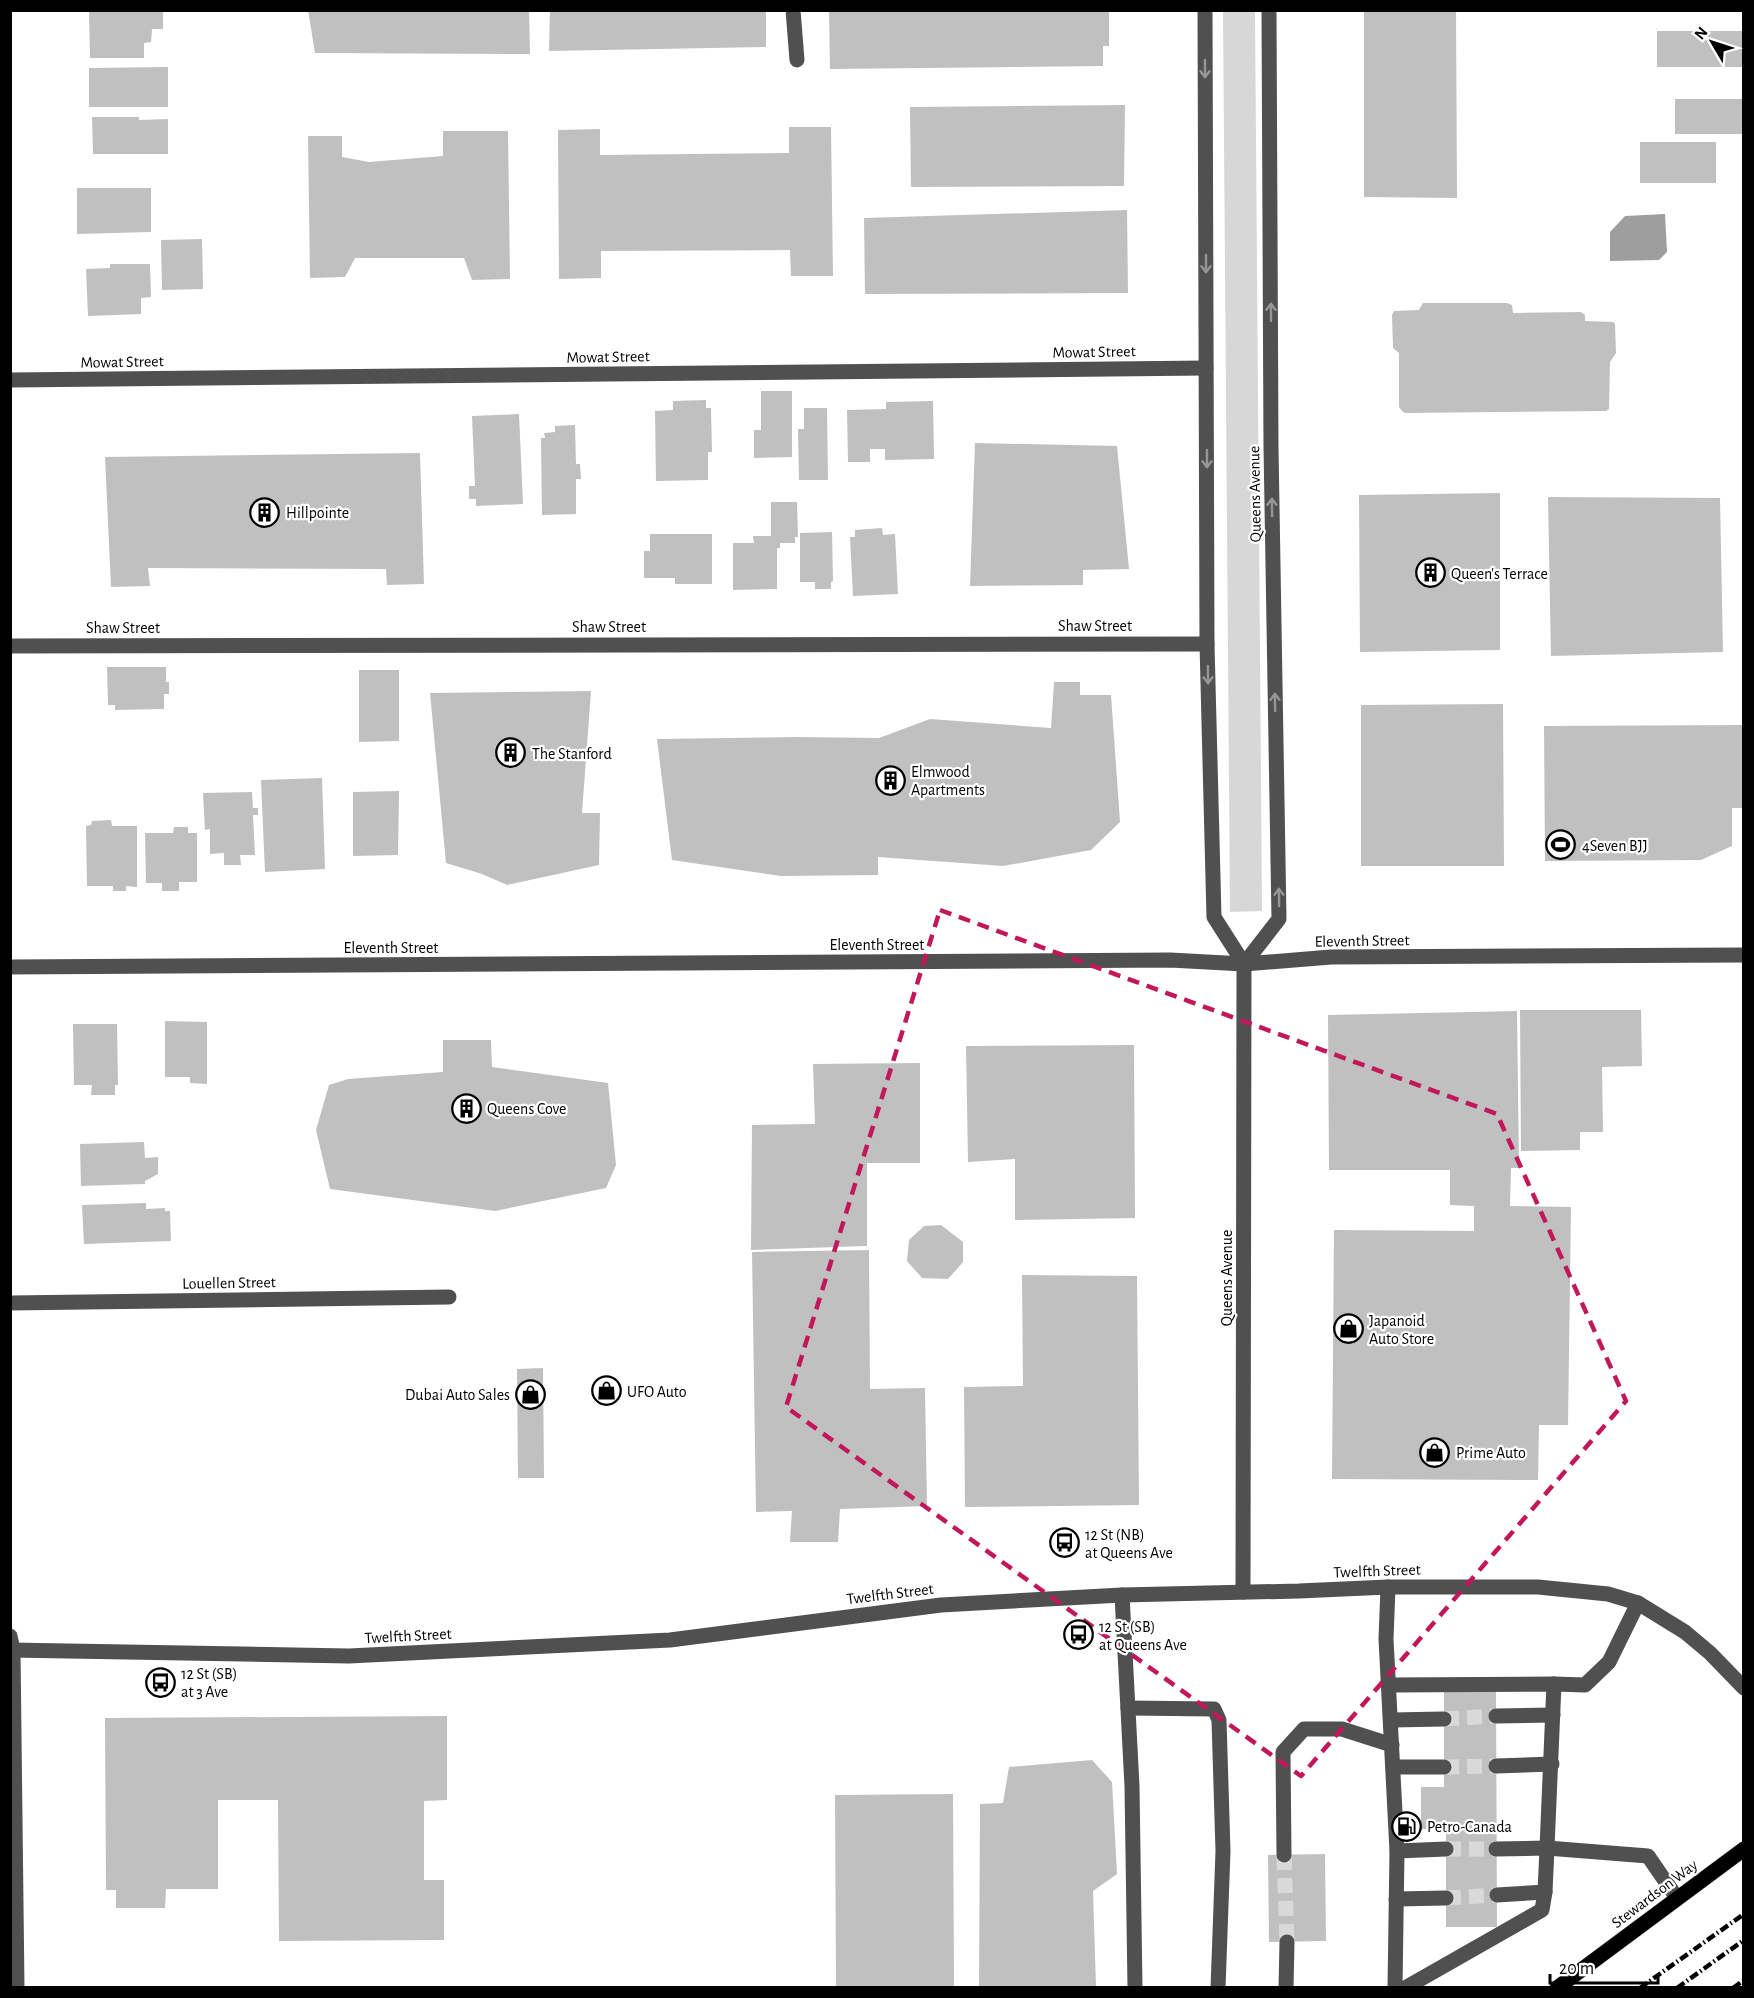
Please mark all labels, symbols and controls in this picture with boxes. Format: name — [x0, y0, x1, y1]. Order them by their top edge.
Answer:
north arrow — [1682, 12, 1742, 72]
text: N — [1691, 24, 1711, 43]
one-way arrow — [1199, 58, 1211, 78]
one-way arrow — [1200, 253, 1212, 273]
one-way arrow — [1265, 302, 1277, 322]
street label: Mowat Street — [1052, 343, 1136, 361]
street label: Mowat Street — [566, 348, 650, 366]
street label: Mowat Street — [80, 353, 164, 371]
street label: Queens Avenue — [1246, 446, 1265, 542]
one-way arrow — [1201, 448, 1213, 468]
building icon: Hillpointe — [249, 496, 281, 528]
one-way arrow — [1267, 497, 1278, 517]
place label: Hillpointe — [286, 505, 349, 521]
building icon: Queen's Terrace — [1414, 557, 1446, 589]
place label: Queen's Terrace — [1451, 566, 1548, 583]
street label: Shaw Street — [1058, 618, 1132, 634]
street label: Shaw Street — [572, 619, 646, 635]
street label: Shaw Street — [86, 620, 160, 636]
one-way arrow — [1202, 664, 1214, 684]
one-way arrow — [1270, 692, 1281, 712]
building icon: The Stanford — [495, 737, 527, 769]
place label: The Stanford — [532, 746, 612, 762]
building icon: Elmwood Apartments — [874, 764, 906, 796]
place label: Elmwood Apartments — [911, 764, 985, 798]
sports icon: 4Seven BJJ — [1545, 829, 1577, 861]
place label: 4Seven BJJ — [1582, 838, 1648, 854]
one-way arrow — [1273, 887, 1284, 907]
street label: Eleventh Street — [1314, 932, 1410, 950]
street label: Eleventh Street — [830, 937, 924, 953]
street label: Eleventh Street — [344, 940, 438, 956]
building icon: Queens Cove — [450, 1092, 482, 1124]
place label: Queens Cove — [487, 1101, 567, 1118]
street label: Queens Avenue — [1219, 1230, 1236, 1326]
street label: Louellen Street — [182, 1274, 276, 1292]
shop icon: Japanoid Auto Store — [1332, 1313, 1364, 1345]
place label: Japanoid Auto Store — [1369, 1313, 1434, 1347]
shop icon: UFO Auto — [590, 1375, 622, 1407]
shop icon: Dubai Auto Sales — [515, 1378, 547, 1410]
place label: UFO Auto — [627, 1384, 687, 1400]
place label: Dubai Auto Sales — [405, 1387, 510, 1403]
shop icon: Prime Auto — [1419, 1436, 1451, 1468]
place label: Prime Auto — [1456, 1445, 1526, 1461]
bus stop icon: 12 St (NB) at Queens Ave — [1048, 1527, 1080, 1559]
place label: 12 St (NB) at Queens Ave — [1085, 1527, 1173, 1562]
street label: Twelfth Street — [1333, 1561, 1421, 1581]
street label: Twelfth Street — [846, 1581, 934, 1607]
bus stop icon: 12 St (SB) at Queens Ave — [1062, 1619, 1094, 1651]
place label: 12 St (SB) at Queens Ave — [1099, 1619, 1187, 1654]
street label: Twelfth Street — [364, 1626, 452, 1646]
bus stop icon: 12 St (SB) at 3 Ave — [144, 1666, 176, 1698]
place label: 12 St (SB) at 3 Ave — [181, 1666, 237, 1700]
fuel station icon: Petro-Canada — [1390, 1810, 1422, 1842]
place label: Petro-Canada — [1427, 1819, 1512, 1835]
street label: Stewardson Way — [1609, 1856, 1701, 1932]
scale bar — [1550, 1947, 1658, 1985]
text: 20 m — [1559, 1960, 1594, 1978]

